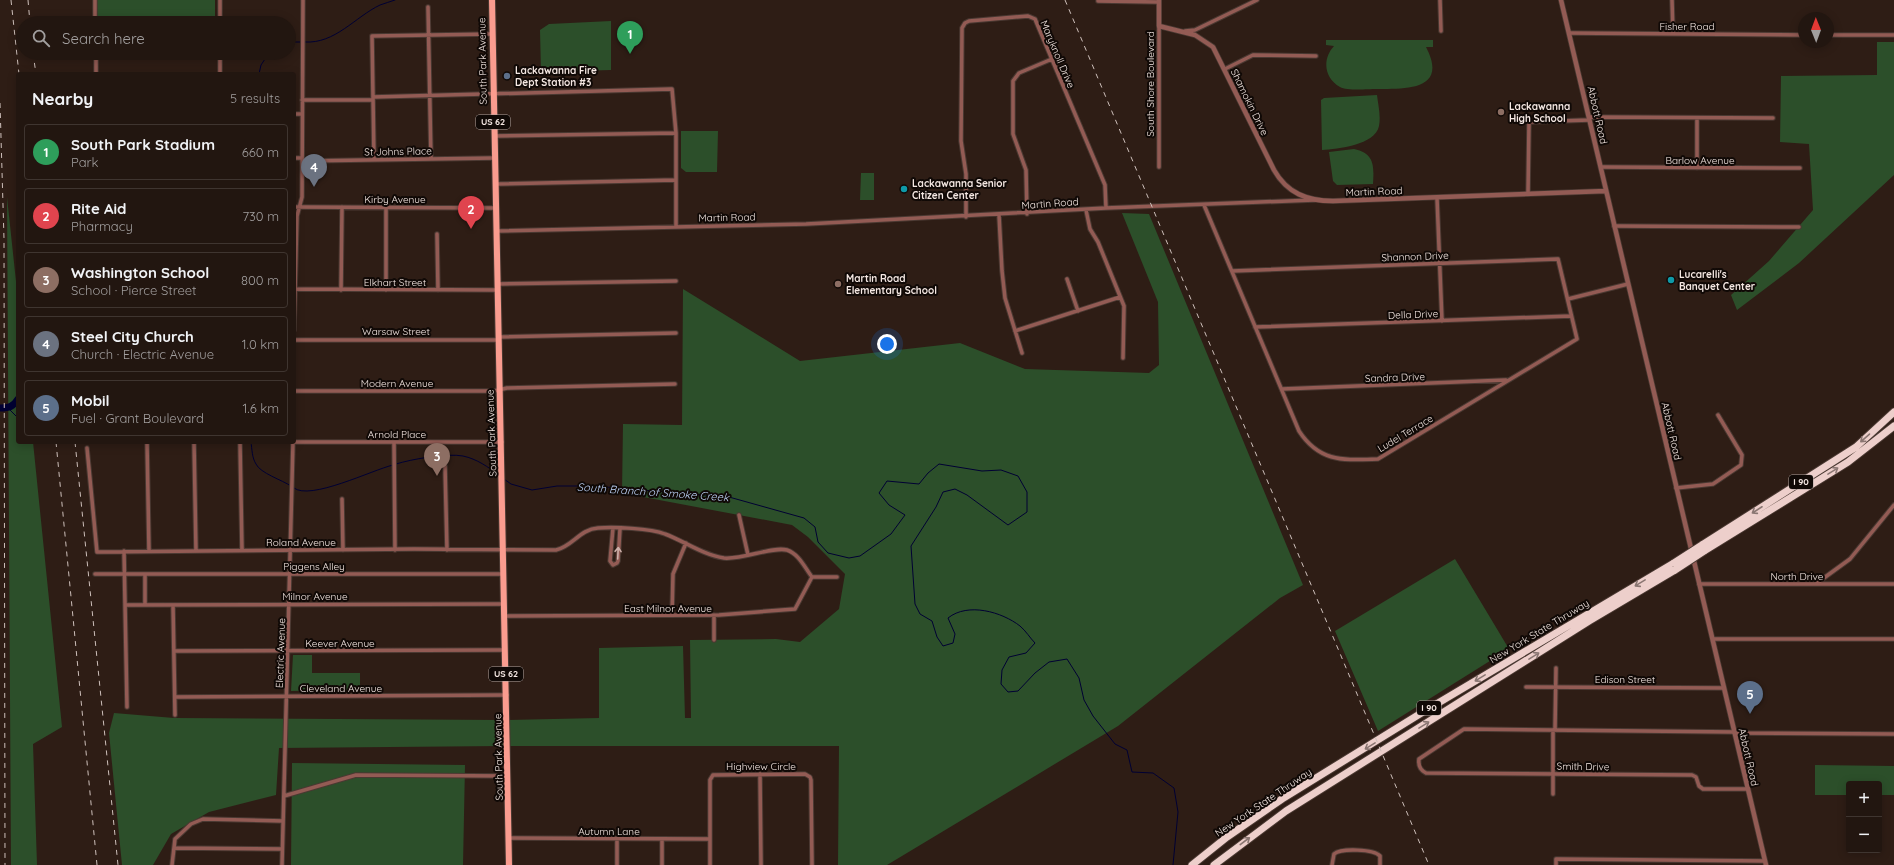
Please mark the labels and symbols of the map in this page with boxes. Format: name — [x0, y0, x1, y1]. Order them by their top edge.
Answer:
north arrow — [1798, 12, 1834, 48]
street label: South Park Avenue — [475, 17, 490, 105]
street label: Maryknoll Drive — [1037, 18, 1078, 90]
street label: Fisher Road — [1659, 20, 1715, 33]
pin: 1 — [617, 21, 643, 54]
street label: South Shore Boulevard — [1144, 31, 1157, 137]
place label: Lackawanna Fire Dept Station #3 — [515, 64, 597, 89]
street label: Shamokin Drive — [1228, 67, 1271, 138]
marker: Lackawanna Fire Dept Station #3 — [502, 71, 512, 81]
street label: Abbott Road — [1585, 85, 1610, 145]
place label: Lackawanna High School — [1509, 100, 1570, 125]
marker: Lackawanna High School — [1496, 107, 1506, 117]
road number: US 62 — [476, 115, 510, 129]
street label: St Johns Place — [364, 144, 432, 159]
pin: 4 — [301, 154, 327, 187]
street label: Barlow Avenue — [1665, 154, 1735, 167]
place label: Lackawanna Senior Citizen Center — [912, 177, 1007, 202]
marker: Lackawanna Senior Citizen Center — [899, 184, 909, 194]
street label: Martin Road — [1345, 184, 1403, 199]
street label: Kirby Avenue — [364, 193, 426, 206]
street label: Martin Road — [1021, 195, 1079, 212]
pin: 2 — [458, 196, 484, 229]
street label: Martin Road — [698, 211, 756, 224]
street label: Shannon Drive — [1381, 249, 1449, 264]
place label: Lucarelli's Banquet Center — [1679, 268, 1756, 293]
place label: Martin Road Elementary School — [846, 272, 937, 297]
marker: Lucarelli's Banquet Center — [1666, 275, 1676, 285]
street label: Elkhart Street — [364, 276, 427, 289]
marker: Martin Road Elementary School — [833, 279, 843, 289]
street label: Della Drive — [1388, 307, 1439, 322]
street label: Warsaw Street — [362, 325, 431, 338]
your location — [877, 334, 897, 354]
street label: Sandra Drive — [1365, 370, 1426, 385]
street label: Modern Avenue — [361, 377, 434, 390]
street label: South Park Avenue — [483, 389, 500, 477]
street label: Abbott Road — [1659, 401, 1684, 461]
street label: Ludel Terrace — [1375, 412, 1436, 455]
street label: Arnold Place — [368, 428, 426, 441]
one-way arrow — [1860, 434, 1871, 443]
pin: 3 — [424, 443, 450, 476]
one-way arrow — [1827, 467, 1839, 475]
road number: I 90 — [1789, 475, 1813, 489]
water label: South Branch of Smoke Creek — [577, 480, 730, 504]
one-way arrow — [1751, 506, 1763, 514]
street label: Roland Avenue — [266, 536, 336, 549]
one-way arrow — [615, 547, 622, 560]
street label: Piggens Alley — [283, 560, 345, 573]
street label: North Drive — [1770, 570, 1824, 583]
one-way arrow — [1634, 579, 1646, 587]
street label: Milnor Avenue — [282, 590, 348, 603]
street label: New York State Thruway — [1487, 597, 1591, 666]
street label: East Milnor Avenue — [624, 602, 712, 615]
street label: Electric Avenue — [273, 617, 288, 688]
street label: Keever Avenue — [305, 637, 375, 650]
one-way arrow — [1528, 651, 1540, 659]
road number: US 62 — [489, 667, 523, 681]
street label: Edison Street — [1595, 673, 1656, 686]
one-way arrow — [1475, 674, 1486, 682]
pin: 5 — [1737, 681, 1763, 714]
street label: Cleveland Avenue — [300, 682, 383, 695]
road number: I 90 — [1417, 701, 1441, 715]
street label: South Park Avenue — [491, 713, 506, 801]
one-way arrow — [1418, 721, 1429, 729]
street label: Abbott Road — [1736, 727, 1761, 787]
one-way arrow — [1364, 741, 1375, 750]
street label: Highview Circle — [726, 760, 796, 773]
street label: Smith Drive — [1557, 760, 1610, 773]
street label: New York State Thruway — [1213, 765, 1314, 840]
street label: Autumn Lane — [578, 825, 640, 838]
one-way arrow — [1239, 837, 1250, 845]

